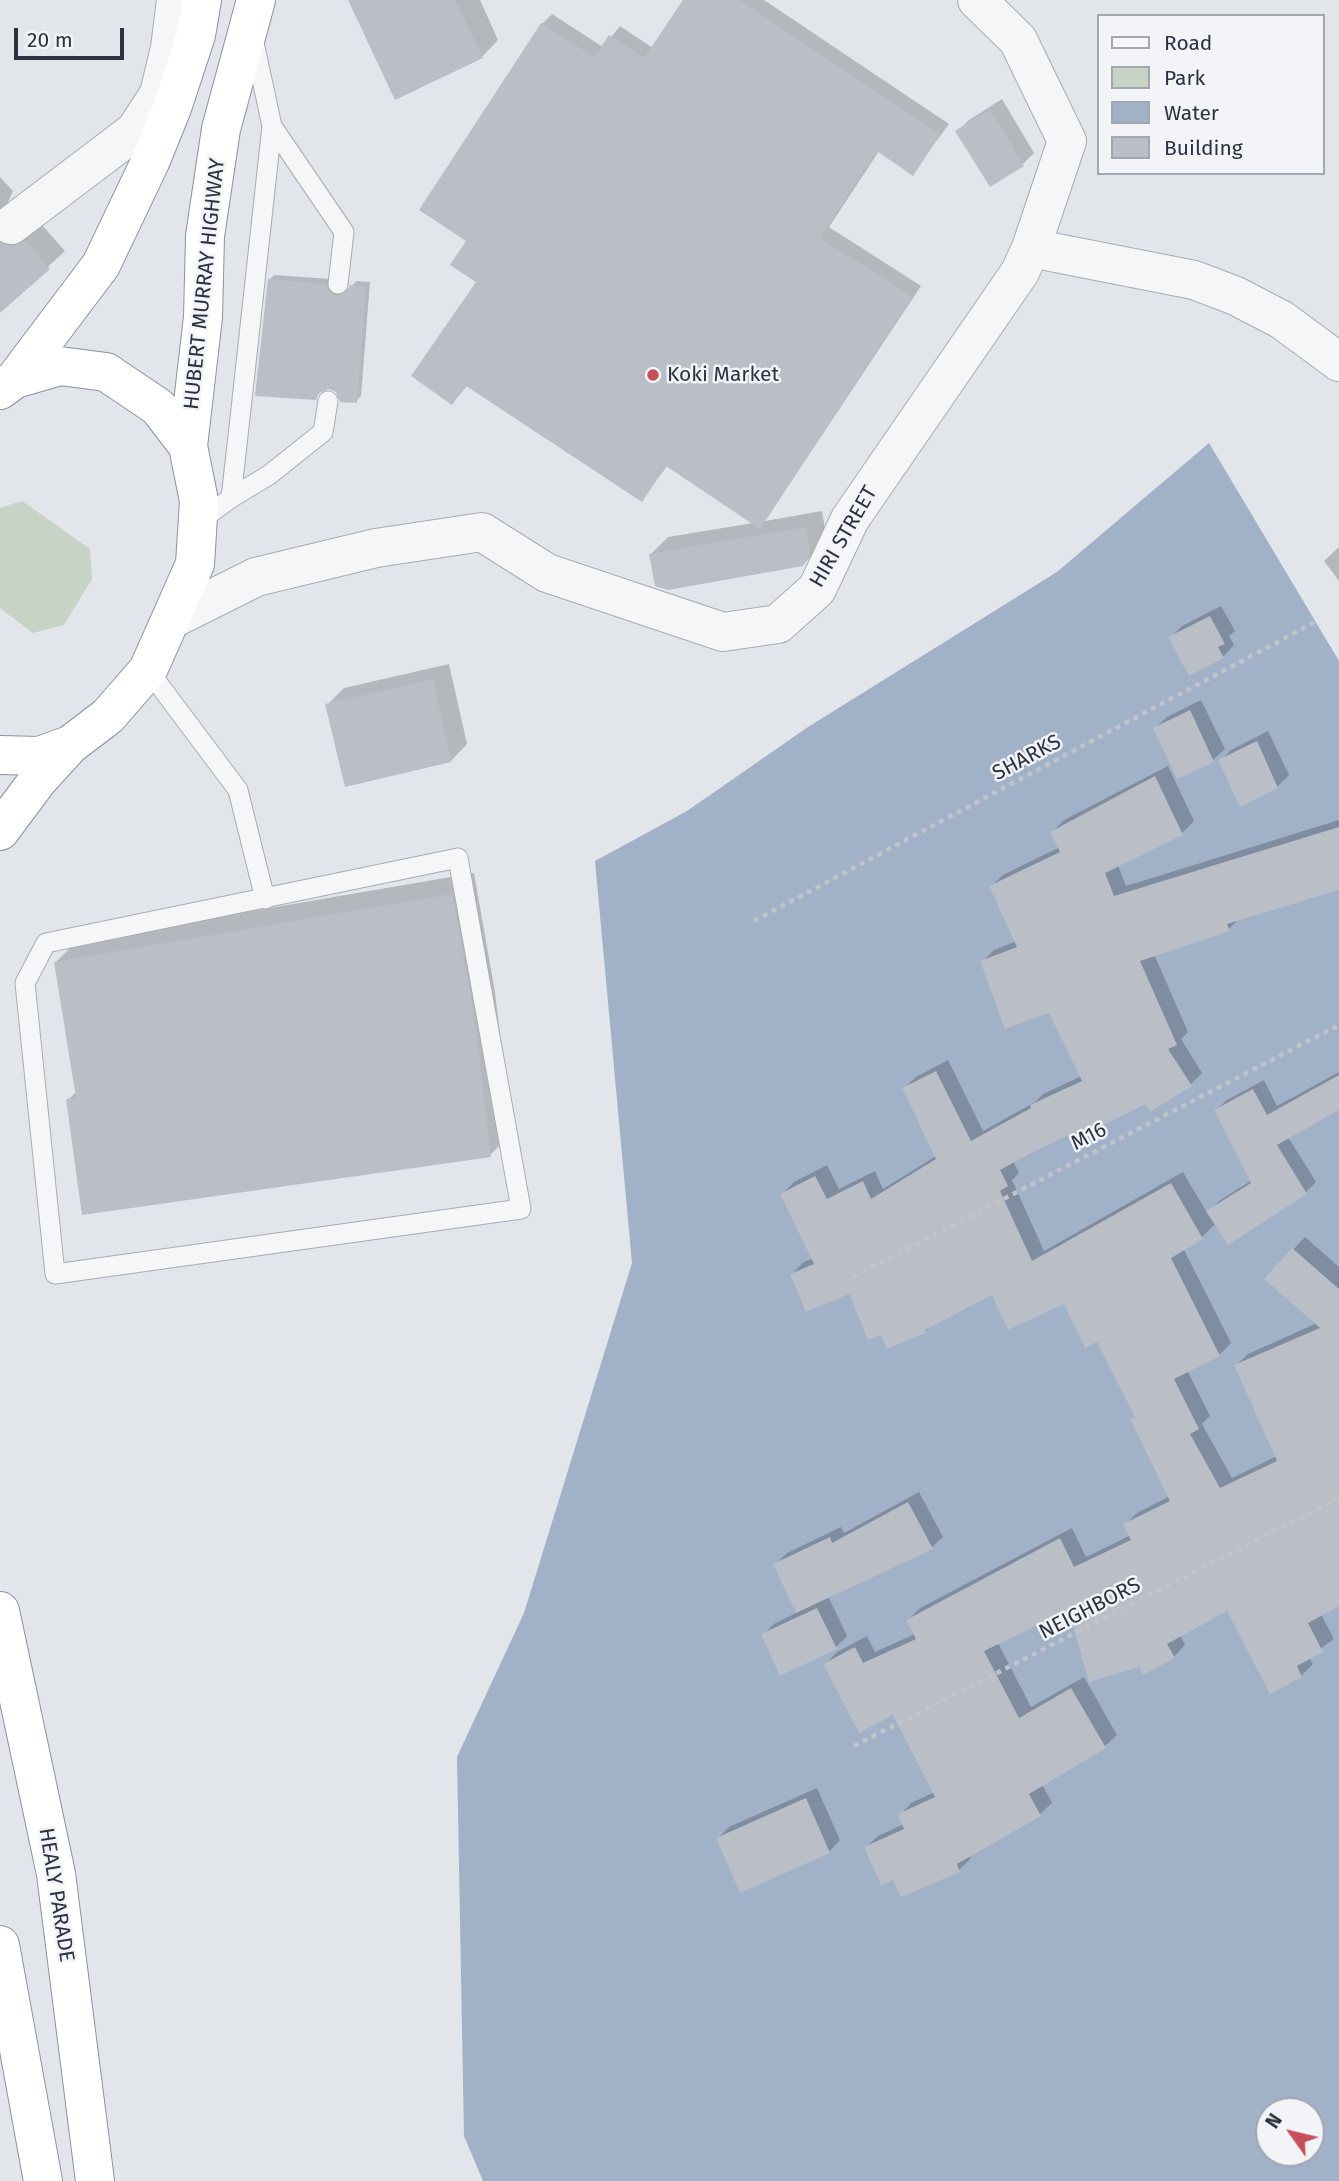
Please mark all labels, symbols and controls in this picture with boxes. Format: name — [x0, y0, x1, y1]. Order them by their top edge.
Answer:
scale bar — [18, 14, 128, 58]
legend — [1098, 14, 1325, 175]
text: 20 m — [27, 27, 73, 53]
text: Road — [1164, 30, 1212, 56]
text: Park — [1164, 65, 1205, 91]
text: Water — [1164, 100, 1219, 126]
text: Building — [1164, 135, 1243, 161]
street label: HUBERT MURRAY HIGHWAY — [179, 157, 231, 411]
place label: Koki Market — [667, 362, 779, 388]
marker: Koki Market — [645, 367, 661, 383]
street label: HIRI STREET — [805, 482, 883, 592]
street label: SHARKS — [988, 729, 1066, 787]
street label: M16 — [1067, 1118, 1111, 1156]
street label: NEIGHBORS — [1035, 1573, 1145, 1645]
street label: HEALY PARADE — [33, 1826, 79, 1964]
north arrow — [1255, 2097, 1325, 2167]
text: N — [1261, 2109, 1287, 2133]

